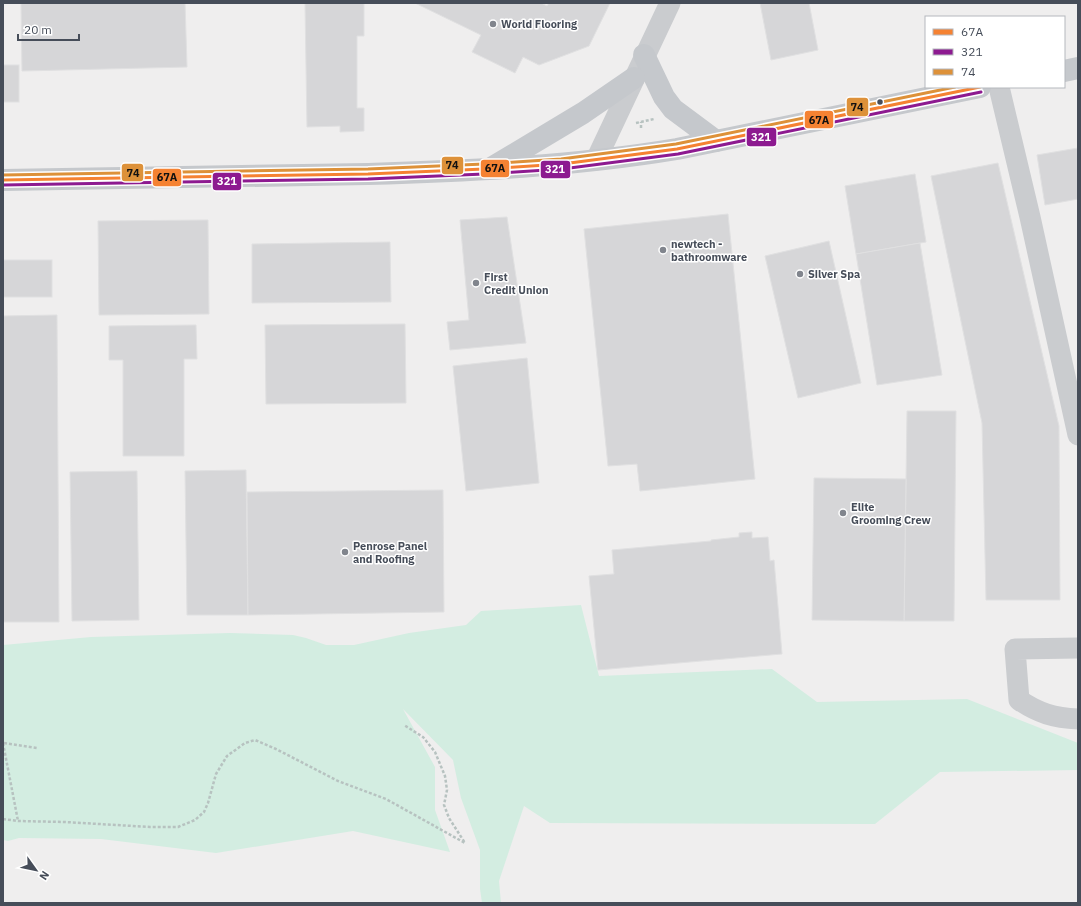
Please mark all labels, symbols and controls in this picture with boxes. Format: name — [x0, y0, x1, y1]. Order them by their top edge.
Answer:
scale bar — [18, 16, 79, 42]
legend — [925, 16, 1065, 88]
place label: World Flooring — [501, 17, 578, 31]
marker: World Flooring — [488, 19, 498, 29]
text: 20 m — [24, 22, 52, 37]
text: 67A — [961, 24, 983, 39]
text: 321 — [961, 44, 983, 59]
text: 74 — [961, 64, 975, 79]
line badge: 74 — [846, 97, 869, 117]
unlabelled marker — [875, 97, 885, 107]
text: 74 — [850, 100, 864, 114]
line badge: 67A — [804, 110, 834, 129]
text: 67A — [809, 113, 830, 127]
line badge: 321 — [746, 127, 777, 147]
text: 321 — [751, 130, 771, 144]
line badge: 74 — [441, 156, 464, 175]
text: 74 — [445, 158, 459, 172]
line badge: 67A — [480, 159, 510, 178]
line badge: 321 — [540, 160, 571, 179]
text: 67A — [485, 161, 506, 175]
text: 321 — [545, 162, 565, 176]
line badge: 74 — [121, 163, 144, 182]
text: 74 — [126, 166, 140, 180]
line badge: 67A — [152, 168, 182, 187]
text: 67A — [157, 170, 178, 184]
line badge: 321 — [212, 172, 242, 191]
text: 321 — [217, 174, 237, 188]
place label: newtech - bathroomware — [671, 237, 747, 264]
marker: newtech - bathroomware — [658, 245, 668, 255]
place label: Silver Spa — [808, 267, 860, 281]
marker: Silver Spa — [795, 269, 805, 279]
place label: First Credit Union — [484, 270, 548, 297]
marker: First Credit Union — [471, 278, 481, 288]
place label: Elite Grooming Crew — [851, 500, 932, 527]
marker: Elite Grooming Crew — [838, 508, 848, 518]
place label: Penrose Panel and Roofing — [353, 539, 428, 566]
marker: Penrose Panel and Roofing — [340, 547, 350, 557]
north arrow — [16, 850, 56, 890]
text: N — [36, 868, 52, 883]

